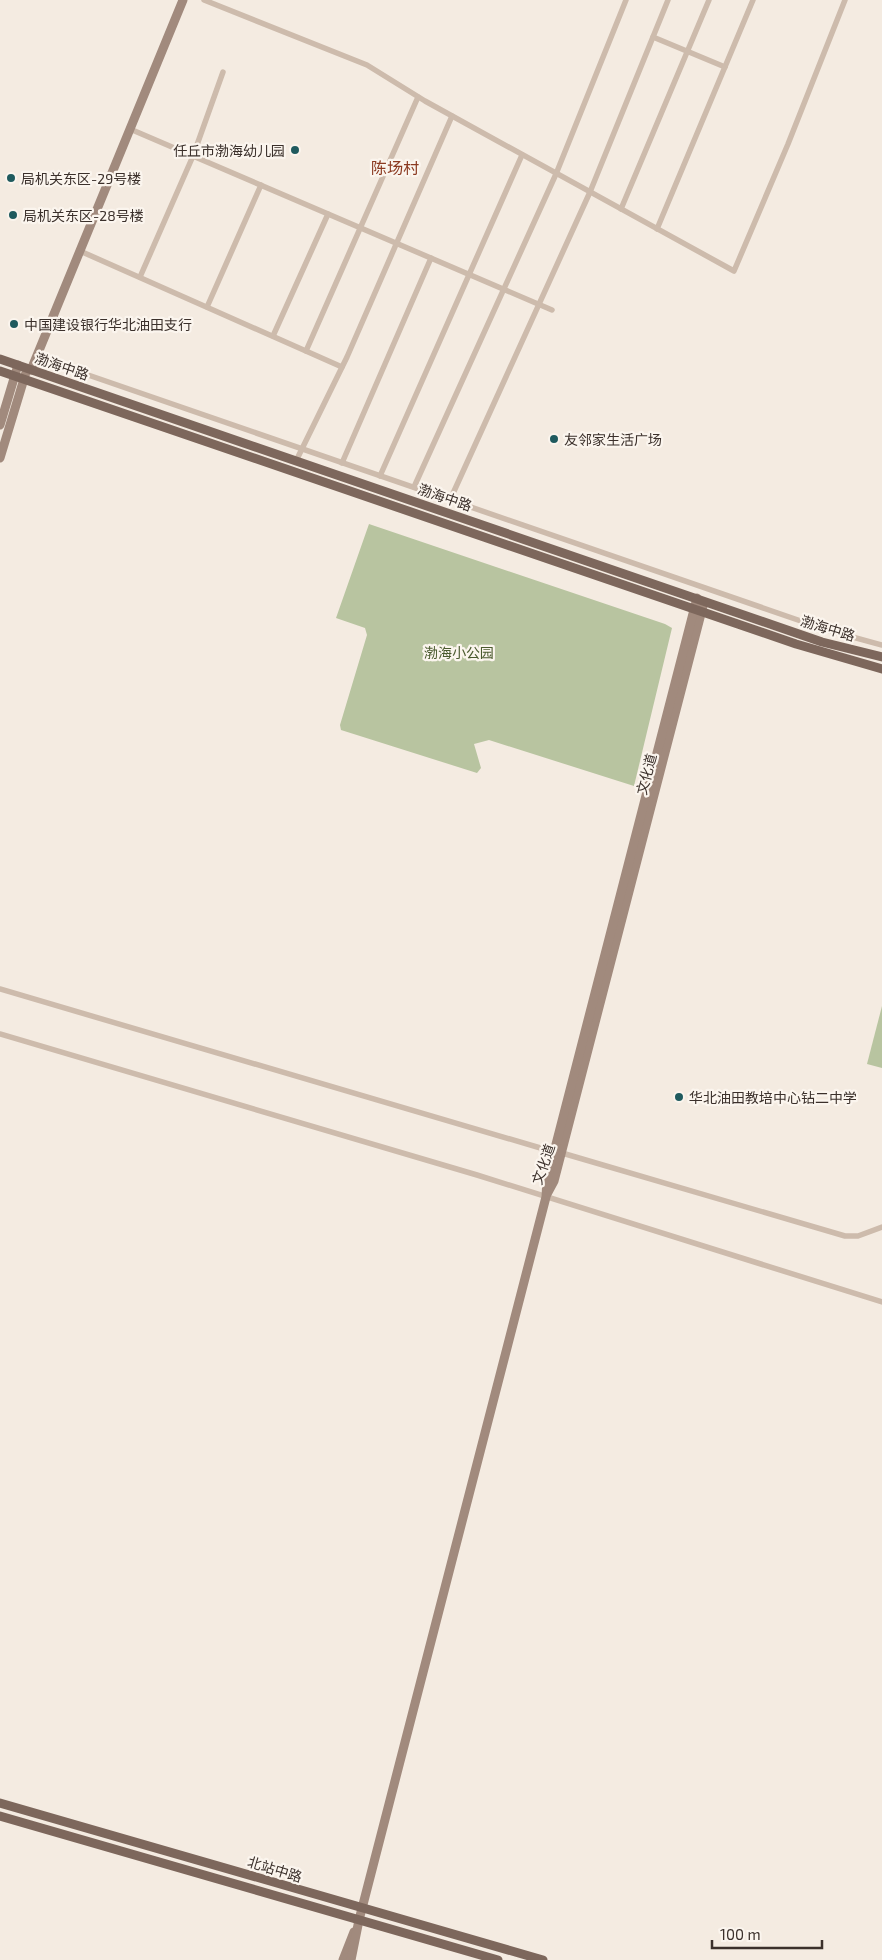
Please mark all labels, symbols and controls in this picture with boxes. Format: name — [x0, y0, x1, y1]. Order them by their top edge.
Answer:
place label: 任丘市渤海幼儿园 — [173, 142, 285, 159]
marker: 任丘市渤海幼儿园 — [289, 144, 301, 156]
district label: 陈场村 — [371, 158, 419, 177]
place label: 局机关东区-29号楼 — [21, 170, 141, 187]
marker: 局机关东区-29号楼 — [5, 172, 17, 184]
place label: 局机关东区-28号楼 — [23, 207, 144, 224]
marker: 局机关东区-28号楼 — [7, 209, 19, 221]
place label: 中国建设银行华北油田支行 — [24, 316, 192, 333]
marker: 中国建设银行华北油田支行 — [8, 318, 20, 330]
street label: 渤海中路 — [33, 349, 91, 383]
place label: 友邻家生活广场 — [564, 431, 662, 448]
marker: 友邻家生活广场 — [548, 433, 560, 445]
street label: 渤海中路 — [416, 480, 474, 514]
street label: 渤海中路 — [799, 612, 857, 644]
park label: 渤海小公园 — [424, 644, 494, 661]
street label: 文化道 — [632, 752, 660, 796]
place label: 华北油田教培中心钻二中学 — [689, 1089, 857, 1106]
marker: 华北油田教培中心钻二中学 — [673, 1091, 685, 1103]
street label: 文化道 — [528, 1141, 558, 1187]
street label: 北站中路 — [246, 1853, 304, 1885]
scale bar — [712, 1918, 822, 1950]
text: 100 m — [720, 1925, 761, 1943]

